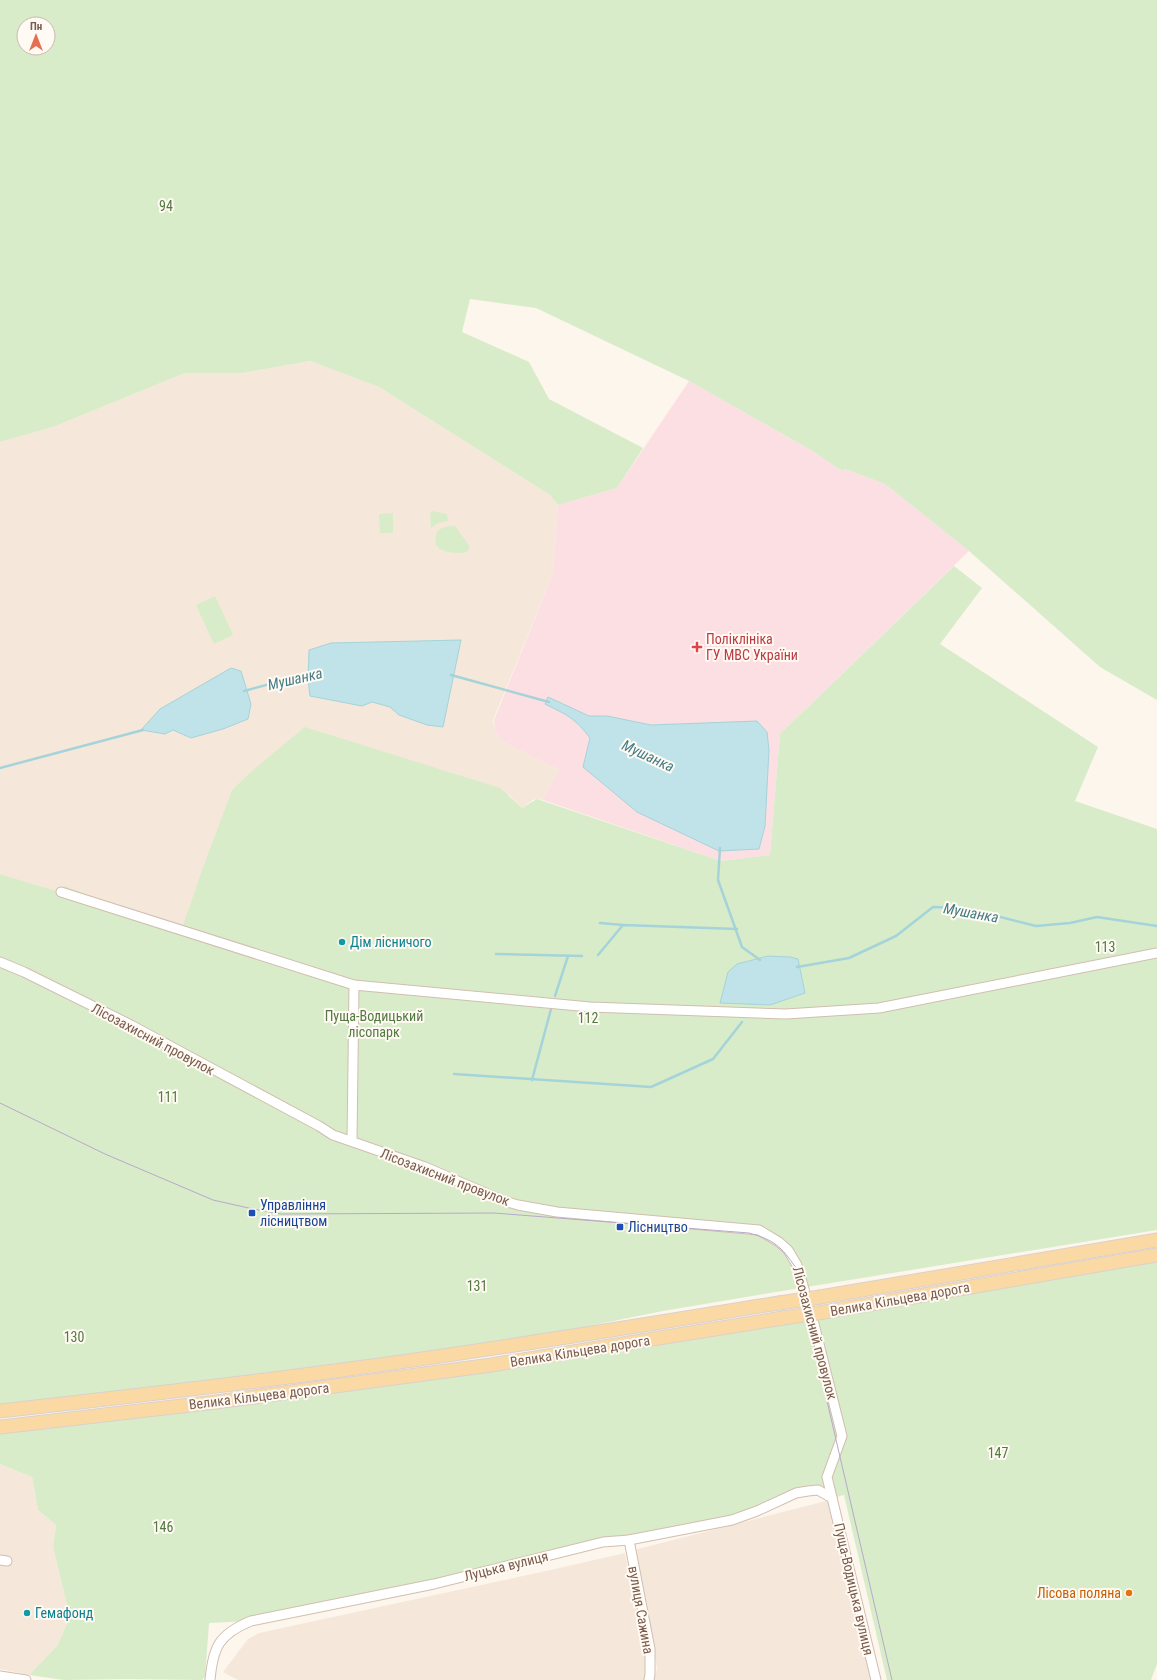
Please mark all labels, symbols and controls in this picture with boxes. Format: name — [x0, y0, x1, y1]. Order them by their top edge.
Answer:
north arrow — [16, 16, 56, 56]
text: Пн — [30, 20, 42, 33]
park label: 94 — [159, 198, 173, 214]
place label: Поліклініка ГУ МВС України — [706, 631, 798, 663]
marker: Поліклініка ГУ МВС України — [691, 641, 703, 653]
water label: Мушанка — [266, 664, 324, 694]
water label: Мушанка — [619, 736, 677, 776]
water label: Мушанка — [942, 899, 1000, 927]
place label: Дім лісничого — [350, 934, 432, 950]
marker: Дім лісничого — [337, 937, 347, 947]
park label: 113 — [1095, 939, 1115, 955]
street label: Лісозахисний провулок — [89, 1000, 218, 1078]
park label: Пуща-Водицький лісопарк — [325, 1008, 423, 1040]
park label: 112 — [578, 1010, 598, 1026]
park label: 111 — [158, 1089, 178, 1105]
street label: Лісозахисний провулок — [378, 1145, 512, 1209]
place label: Управління лісництвом — [260, 1197, 327, 1229]
marker: Управління лісництвом — [247, 1208, 257, 1218]
place label: Лісництво — [628, 1219, 688, 1235]
marker: Лісництво — [615, 1222, 625, 1232]
street label: Лісозахисний провулок — [790, 1265, 841, 1402]
park label: 131 — [467, 1278, 487, 1294]
street label: Велика Кільцева дорога — [829, 1279, 971, 1319]
park label: 130 — [64, 1329, 84, 1345]
street label: Велика Кільцева дорога — [509, 1332, 651, 1370]
street label: Велика Кільцева дорога — [188, 1379, 330, 1413]
park label: 147 — [988, 1445, 1008, 1461]
park label: 146 — [153, 1519, 173, 1535]
street label: Пуща-Водицька вулиця — [831, 1521, 877, 1657]
street label: Луцька вулиця — [462, 1548, 550, 1584]
street label: вулиця Сажина — [625, 1565, 657, 1655]
place label: Лісова поляна — [1037, 1585, 1121, 1601]
marker: Лісова поляна — [1124, 1588, 1134, 1598]
place label: Гемафонд — [35, 1605, 94, 1621]
marker: Гемафонд — [22, 1608, 32, 1618]

